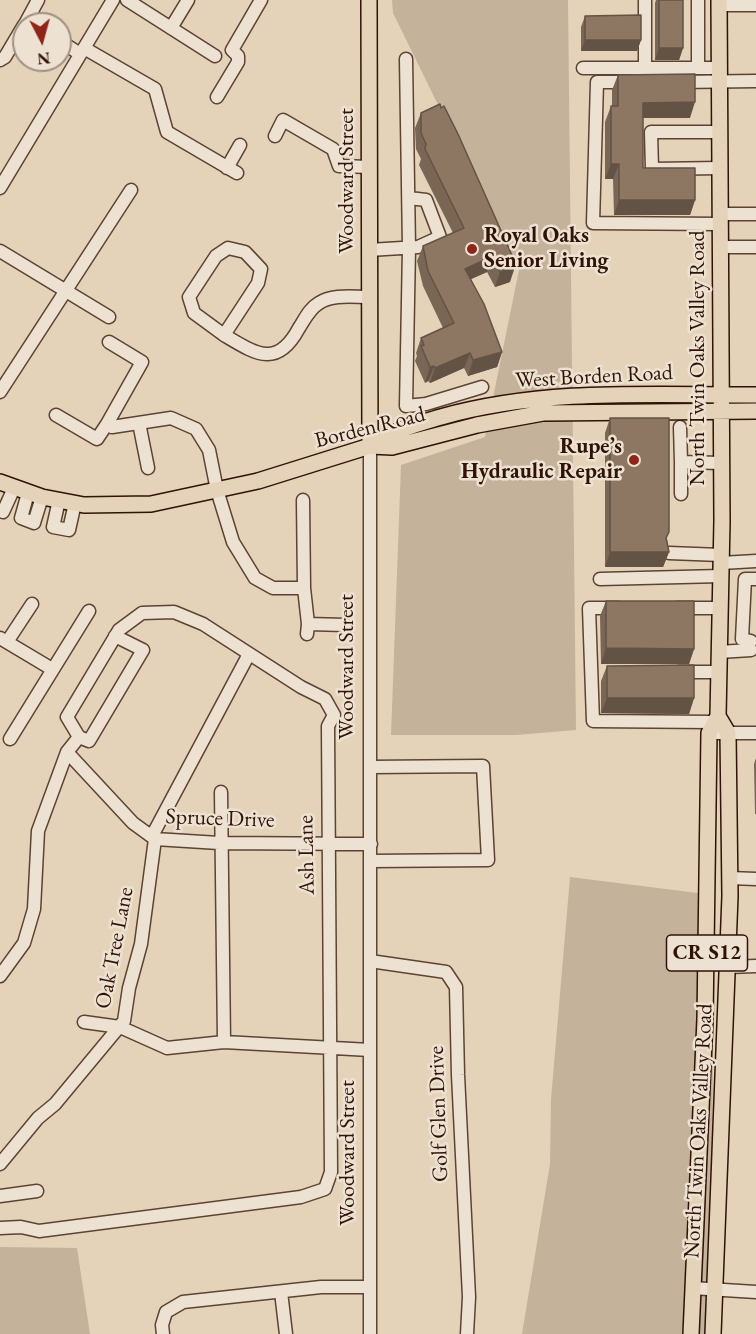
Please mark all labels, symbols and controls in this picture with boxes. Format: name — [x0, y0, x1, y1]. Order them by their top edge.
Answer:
north arrow — [12, 12, 72, 72]
text: N — [36, 47, 51, 70]
street label: Woodward Street — [334, 108, 360, 254]
place label: Royal Oaks Senior Living — [484, 223, 609, 274]
street label: North Twin Oaks Valley Road — [685, 230, 711, 486]
marker: Royal Oaks Senior Living — [465, 242, 479, 256]
street label: West Borden Road — [514, 360, 674, 394]
street label: Borden Road — [312, 402, 428, 454]
place label: Rupe’s Hydraulic Repair — [461, 434, 622, 486]
marker: Rupe’s Hydraulic Repair — [627, 453, 641, 467]
street label: Woodward Street — [334, 594, 360, 740]
street label: Spruce Drive — [165, 804, 275, 834]
street label: Ash Lane — [293, 815, 321, 895]
street label: Oak Tree Lane — [90, 885, 140, 1011]
road number: CR S12 — [666, 935, 748, 971]
street label: North Twin Oaks Valley Road — [679, 1003, 719, 1259]
street label: Golf Glen Drive — [423, 1045, 455, 1183]
street label: Woodward Street — [335, 1080, 361, 1226]

